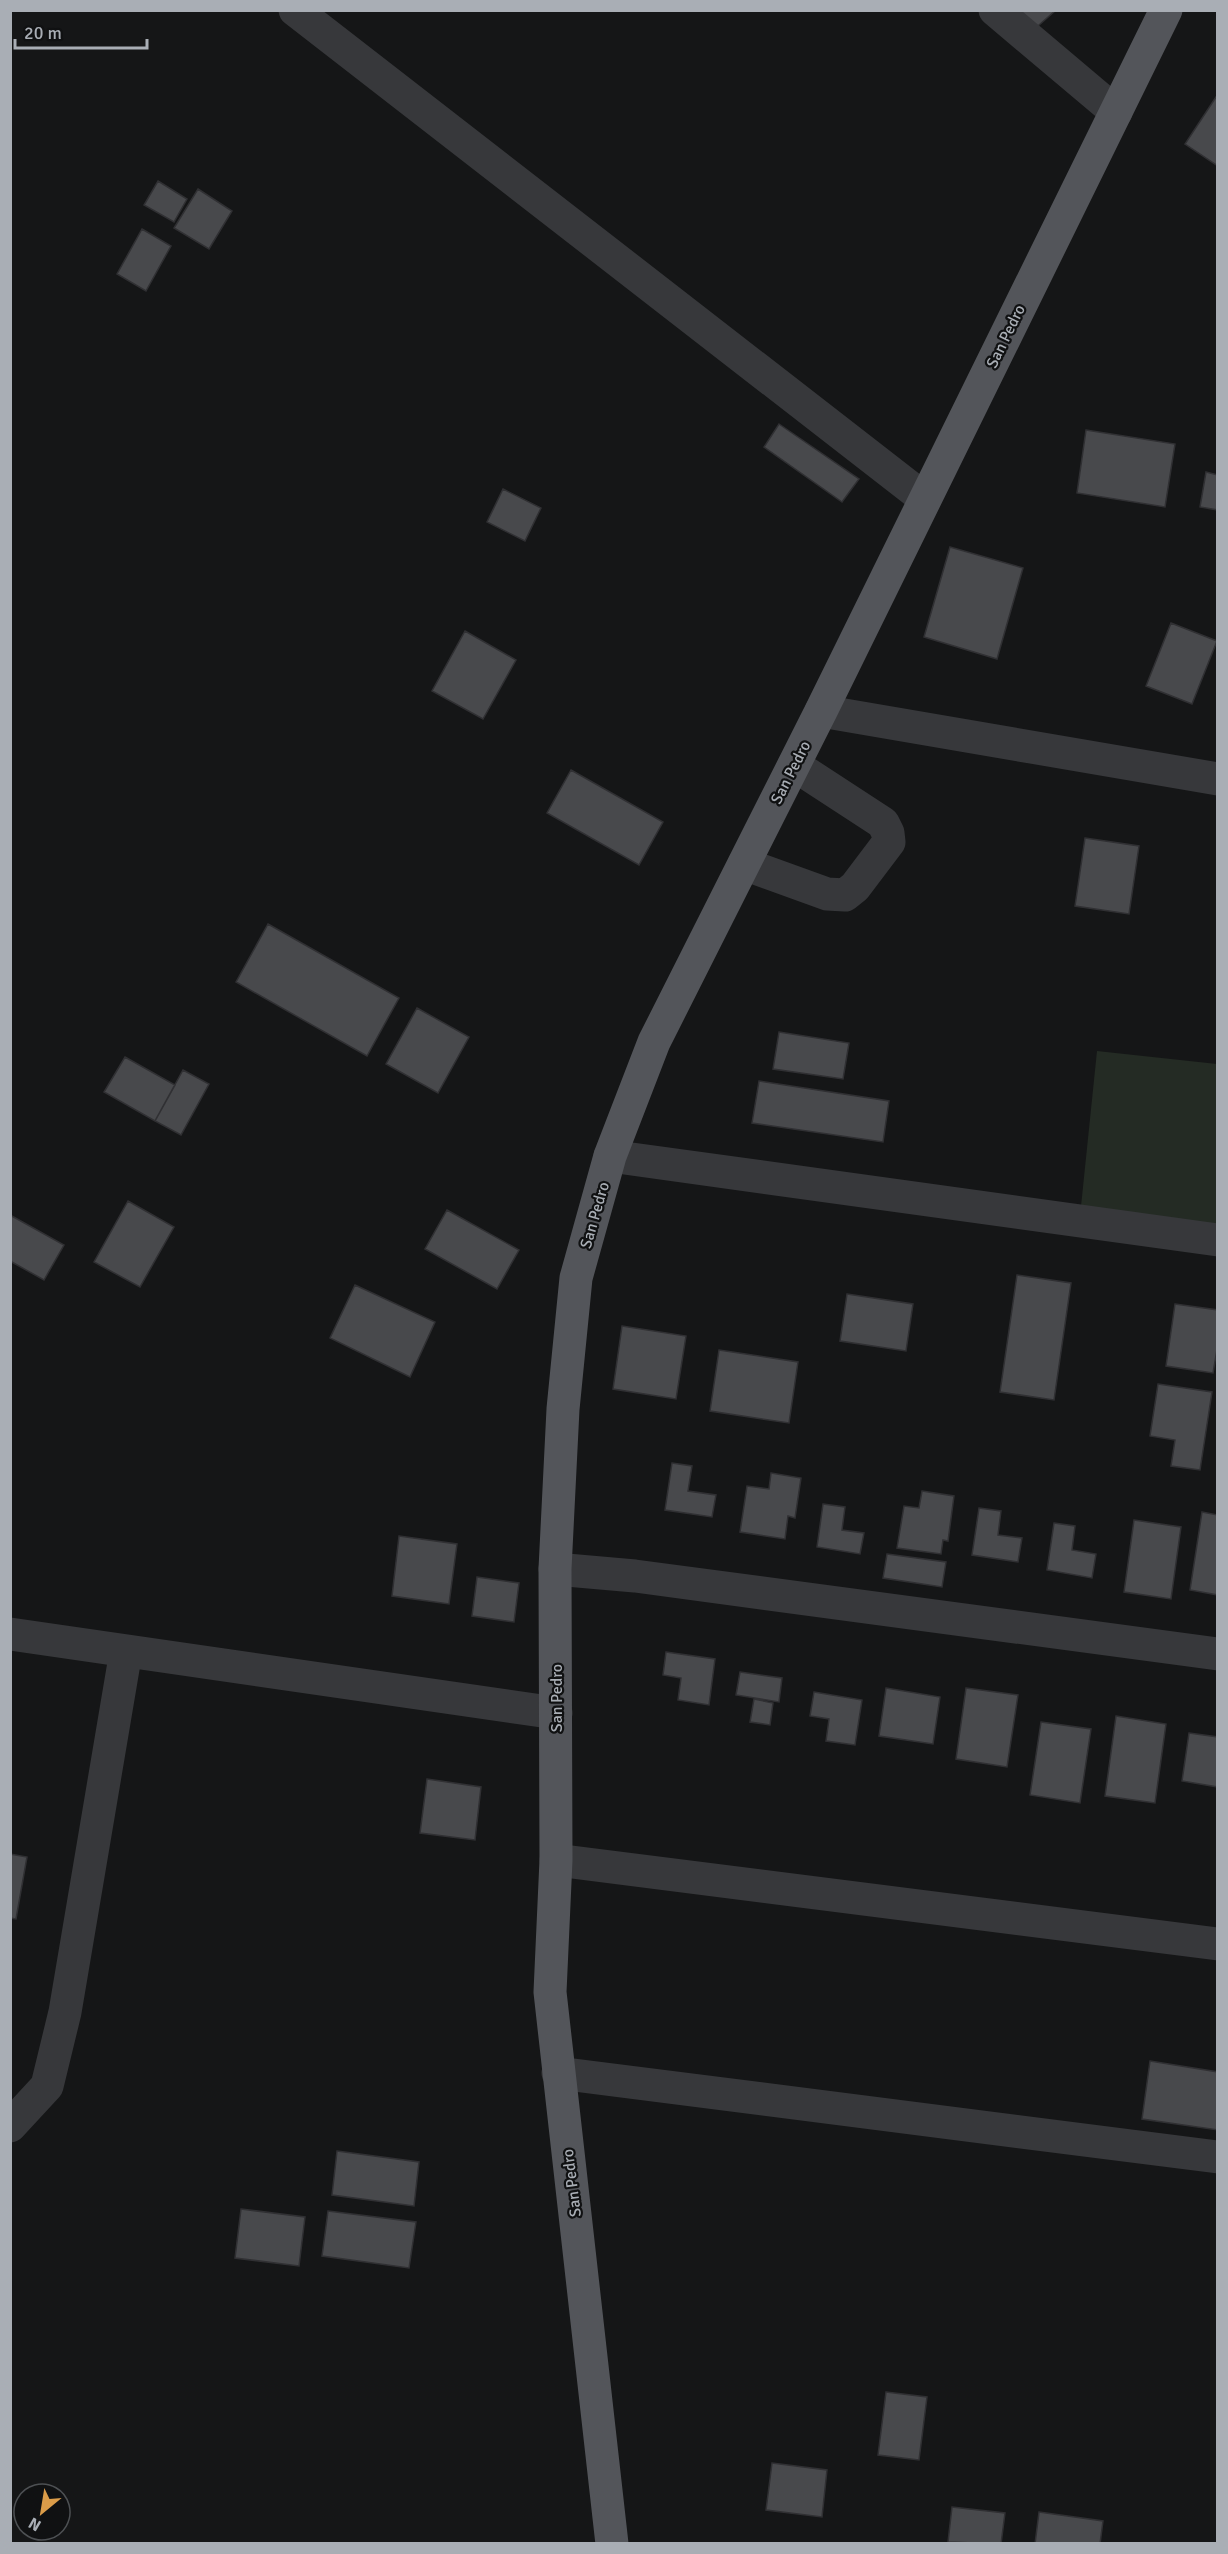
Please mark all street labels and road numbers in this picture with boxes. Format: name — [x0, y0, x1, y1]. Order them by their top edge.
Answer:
street label: San Pedro — [982, 301, 1030, 372]
street label: San Pedro — [766, 737, 815, 807]
street label: San Pedro — [576, 1180, 614, 1251]
street label: San Pedro — [547, 1664, 567, 1732]
street label: San Pedro — [558, 2148, 586, 2218]

